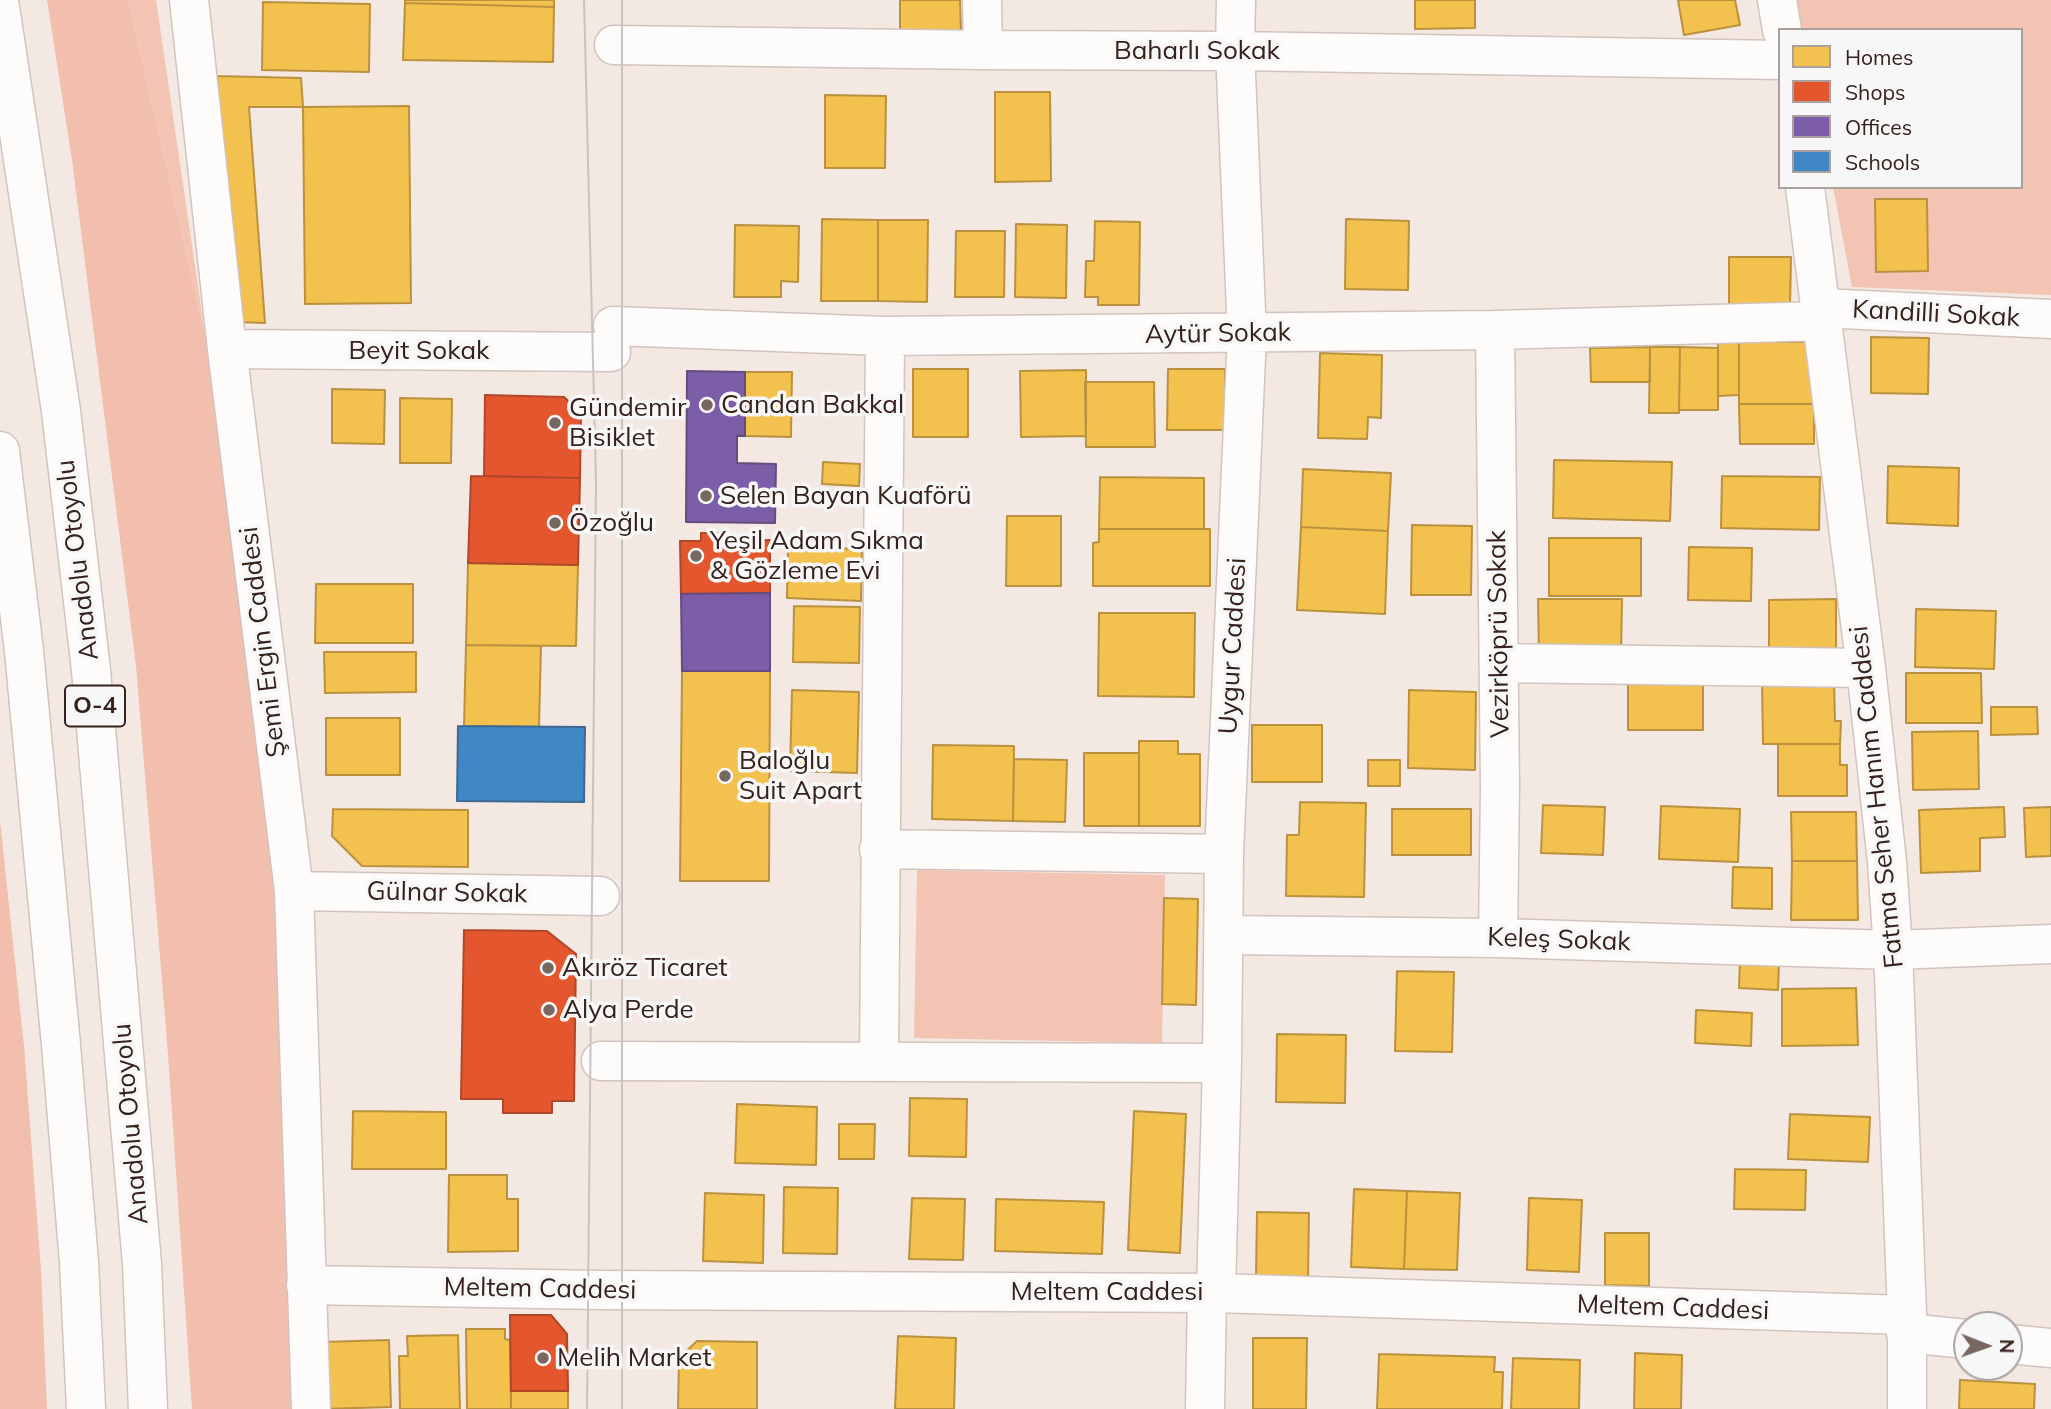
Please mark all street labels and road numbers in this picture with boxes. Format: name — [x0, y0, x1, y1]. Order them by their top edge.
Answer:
street label: Baharlı Sokak — [1114, 35, 1280, 67]
street label: Kandilli Sokak — [1851, 294, 2021, 334]
street label: Aytür Sokak — [1145, 317, 1291, 351]
street label: Beyit Sokak — [349, 335, 489, 367]
street label: Anadolu Otoyolu — [50, 458, 106, 662]
street label: Şemi Ergin Caddesi — [233, 525, 293, 759]
street label: Vezirköprü Sokak — [1482, 530, 1516, 738]
street label: Uygur Caddesi — [1213, 557, 1253, 735]
street label: Fatma Seher Hanım Caddesi — [1844, 624, 1910, 970]
road number: O-4 — [65, 686, 125, 726]
street label: Gülnar Sokak — [366, 876, 528, 910]
street label: Keleş Sokak — [1487, 922, 1631, 958]
street label: Anadolu Otoyolu — [107, 1022, 155, 1226]
street label: Meltem Caddesi — [443, 1272, 637, 1306]
street label: Meltem Caddesi — [1011, 1276, 1203, 1308]
street label: Meltem Caddesi — [1576, 1289, 1770, 1327]

